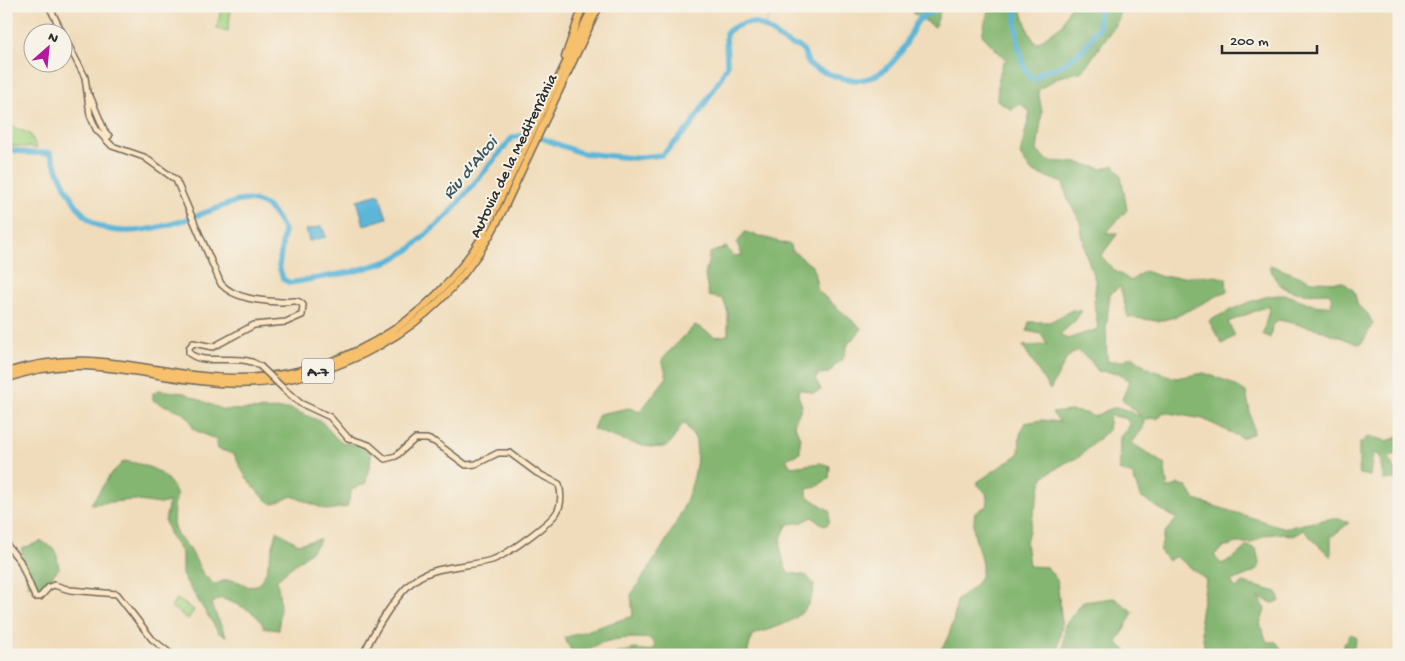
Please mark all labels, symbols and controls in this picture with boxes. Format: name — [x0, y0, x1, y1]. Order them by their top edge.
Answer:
north arrow — [22, 22, 72, 72]
scale bar — [1222, 22, 1318, 54]
text: N — [45, 29, 61, 48]
text: 200 m — [1230, 33, 1269, 51]
street label: Autovia de la Mediterrània — [467, 71, 564, 241]
water label: Riu d'Alcoi — [439, 131, 504, 204]
road number: A-7 — [302, 358, 334, 384]

